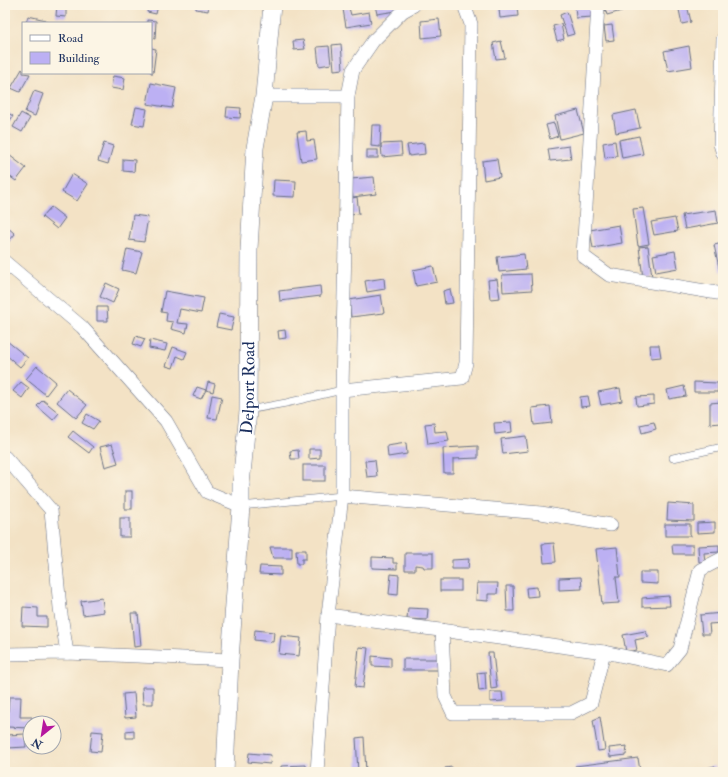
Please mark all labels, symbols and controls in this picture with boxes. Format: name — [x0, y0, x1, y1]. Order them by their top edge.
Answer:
legend — [22, 22, 152, 74]
text: Road — [58, 31, 83, 46]
text: Building — [58, 51, 101, 66]
street label: Delport Road — [236, 341, 260, 435]
north arrow — [22, 715, 62, 755]
text: N — [29, 735, 46, 752]

